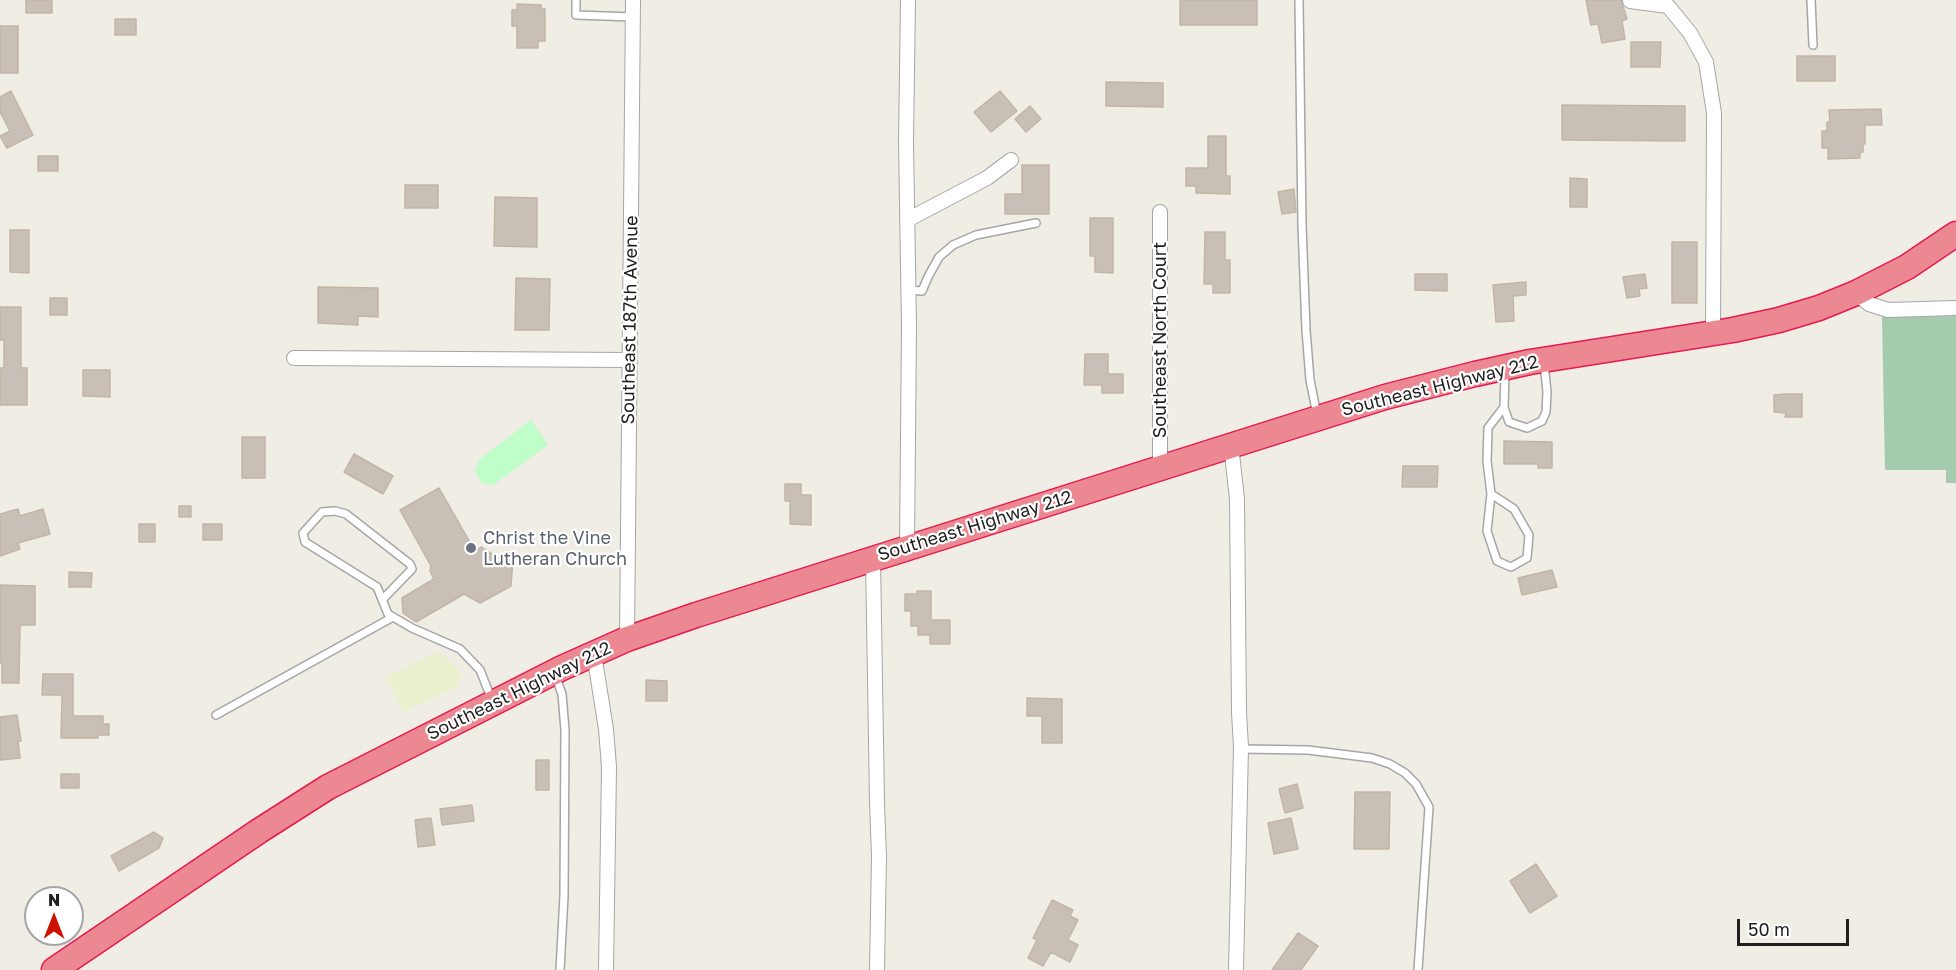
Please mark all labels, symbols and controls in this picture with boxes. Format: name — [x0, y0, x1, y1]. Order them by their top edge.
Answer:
street label: Southeast 187th Avenue — [617, 215, 643, 425]
street label: Southeast North Court — [1149, 242, 1171, 438]
street label: Southeast Highway 212 — [1339, 351, 1541, 421]
street label: Southeast Highway 212 — [875, 486, 1075, 566]
place label: Christ the Vine Lutheran Church — [483, 527, 627, 570]
marker: Christ the Vine Lutheran Church — [464, 541, 478, 555]
street label: Southeast Highway 212 — [423, 637, 615, 745]
north arrow — [24, 886, 84, 946]
text: N — [48, 890, 60, 910]
scale bar — [1740, 907, 1852, 945]
text: 50 m — [1748, 918, 1790, 940]

